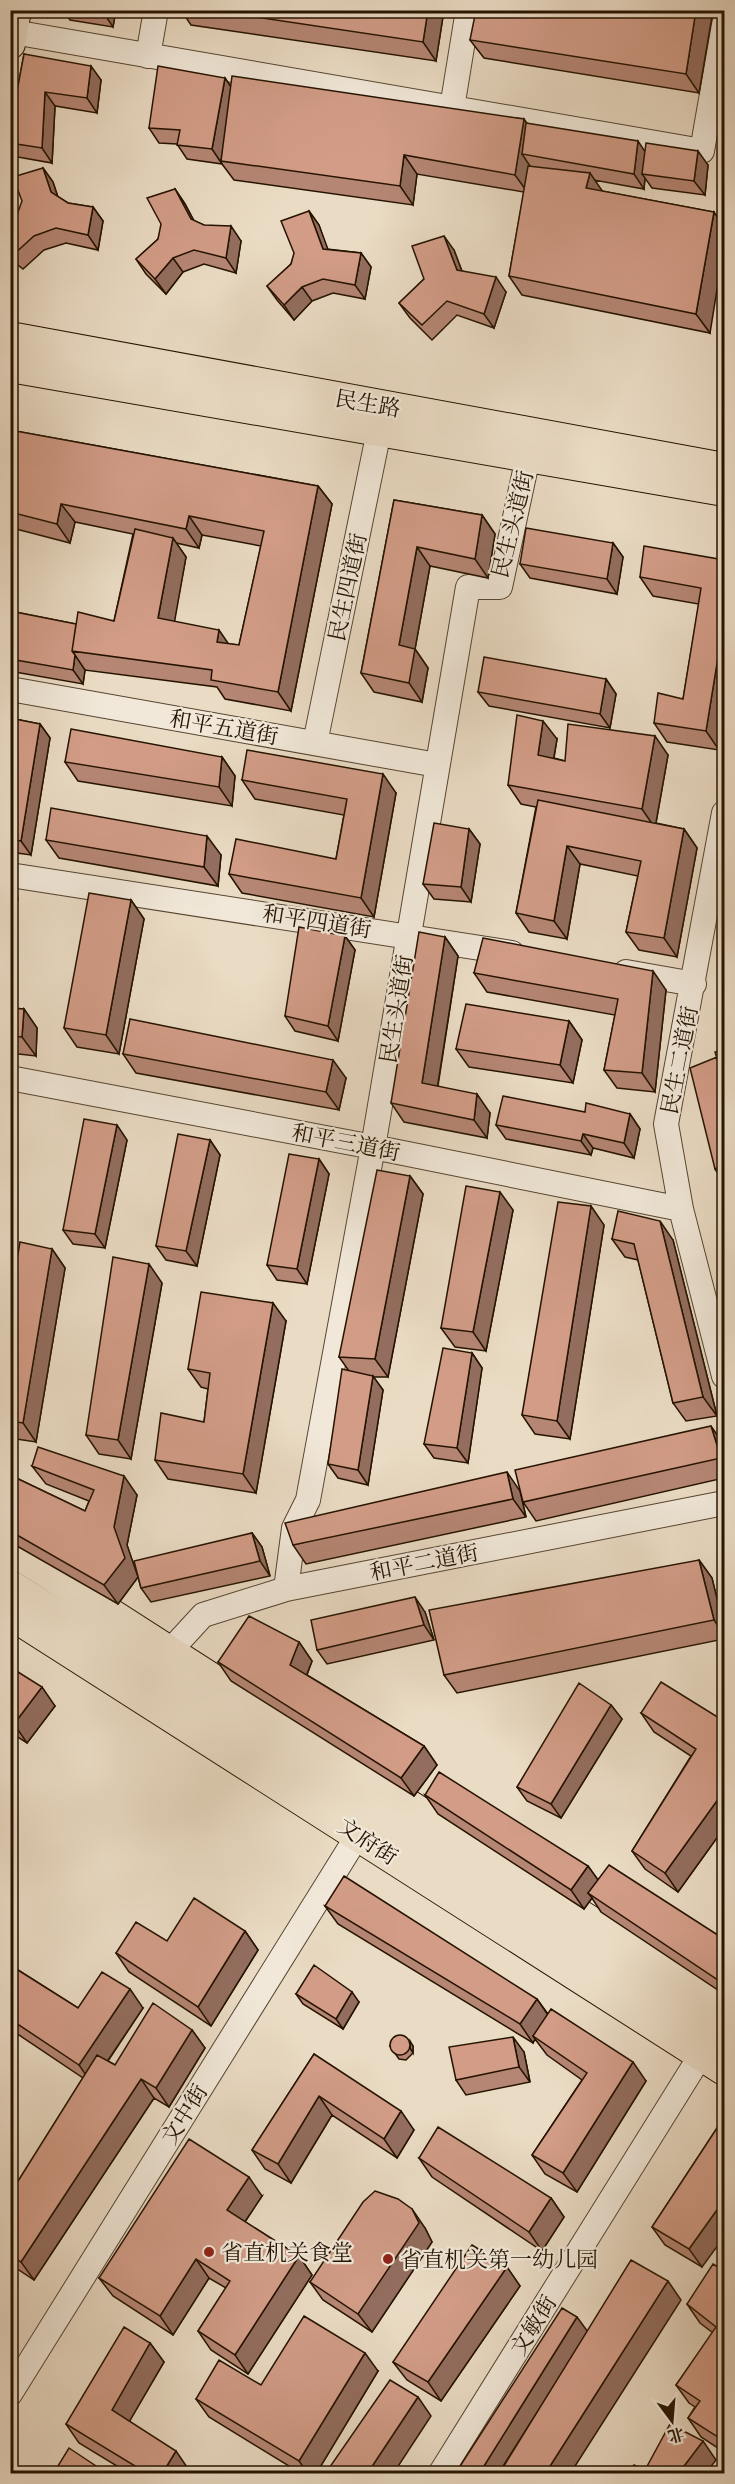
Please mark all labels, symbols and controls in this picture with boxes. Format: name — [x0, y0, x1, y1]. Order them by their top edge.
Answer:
street label: 民生路 — [333, 382, 403, 424]
street label: 民生头道街 — [483, 467, 541, 581]
street label: 民生四道街 — [320, 530, 374, 644]
street label: 和平五道街 — [167, 702, 281, 752]
street label: 和平四道街 — [260, 897, 374, 945]
street label: 民生头道街 — [372, 952, 420, 1066]
street label: 民生二道街 — [653, 1003, 705, 1117]
street label: 和平三道街 — [289, 1116, 403, 1168]
street label: 和平二道街 — [367, 1536, 481, 1588]
street label: 文府街 — [332, 1810, 404, 1872]
street label: 文中街 — [153, 2078, 215, 2150]
place label: 省直机关食堂 — [221, 2236, 353, 2268]
place label: 省直机关第一幼儿园 — [400, 2243, 598, 2275]
marker: 省直机关食堂 — [202, 2245, 216, 2259]
marker: 省直机关第一幼儿园 — [381, 2252, 395, 2266]
street label: 文敏街 — [502, 2289, 564, 2361]
north arrow — [642, 2391, 702, 2451]
text: 北 — [665, 2422, 687, 2449]

